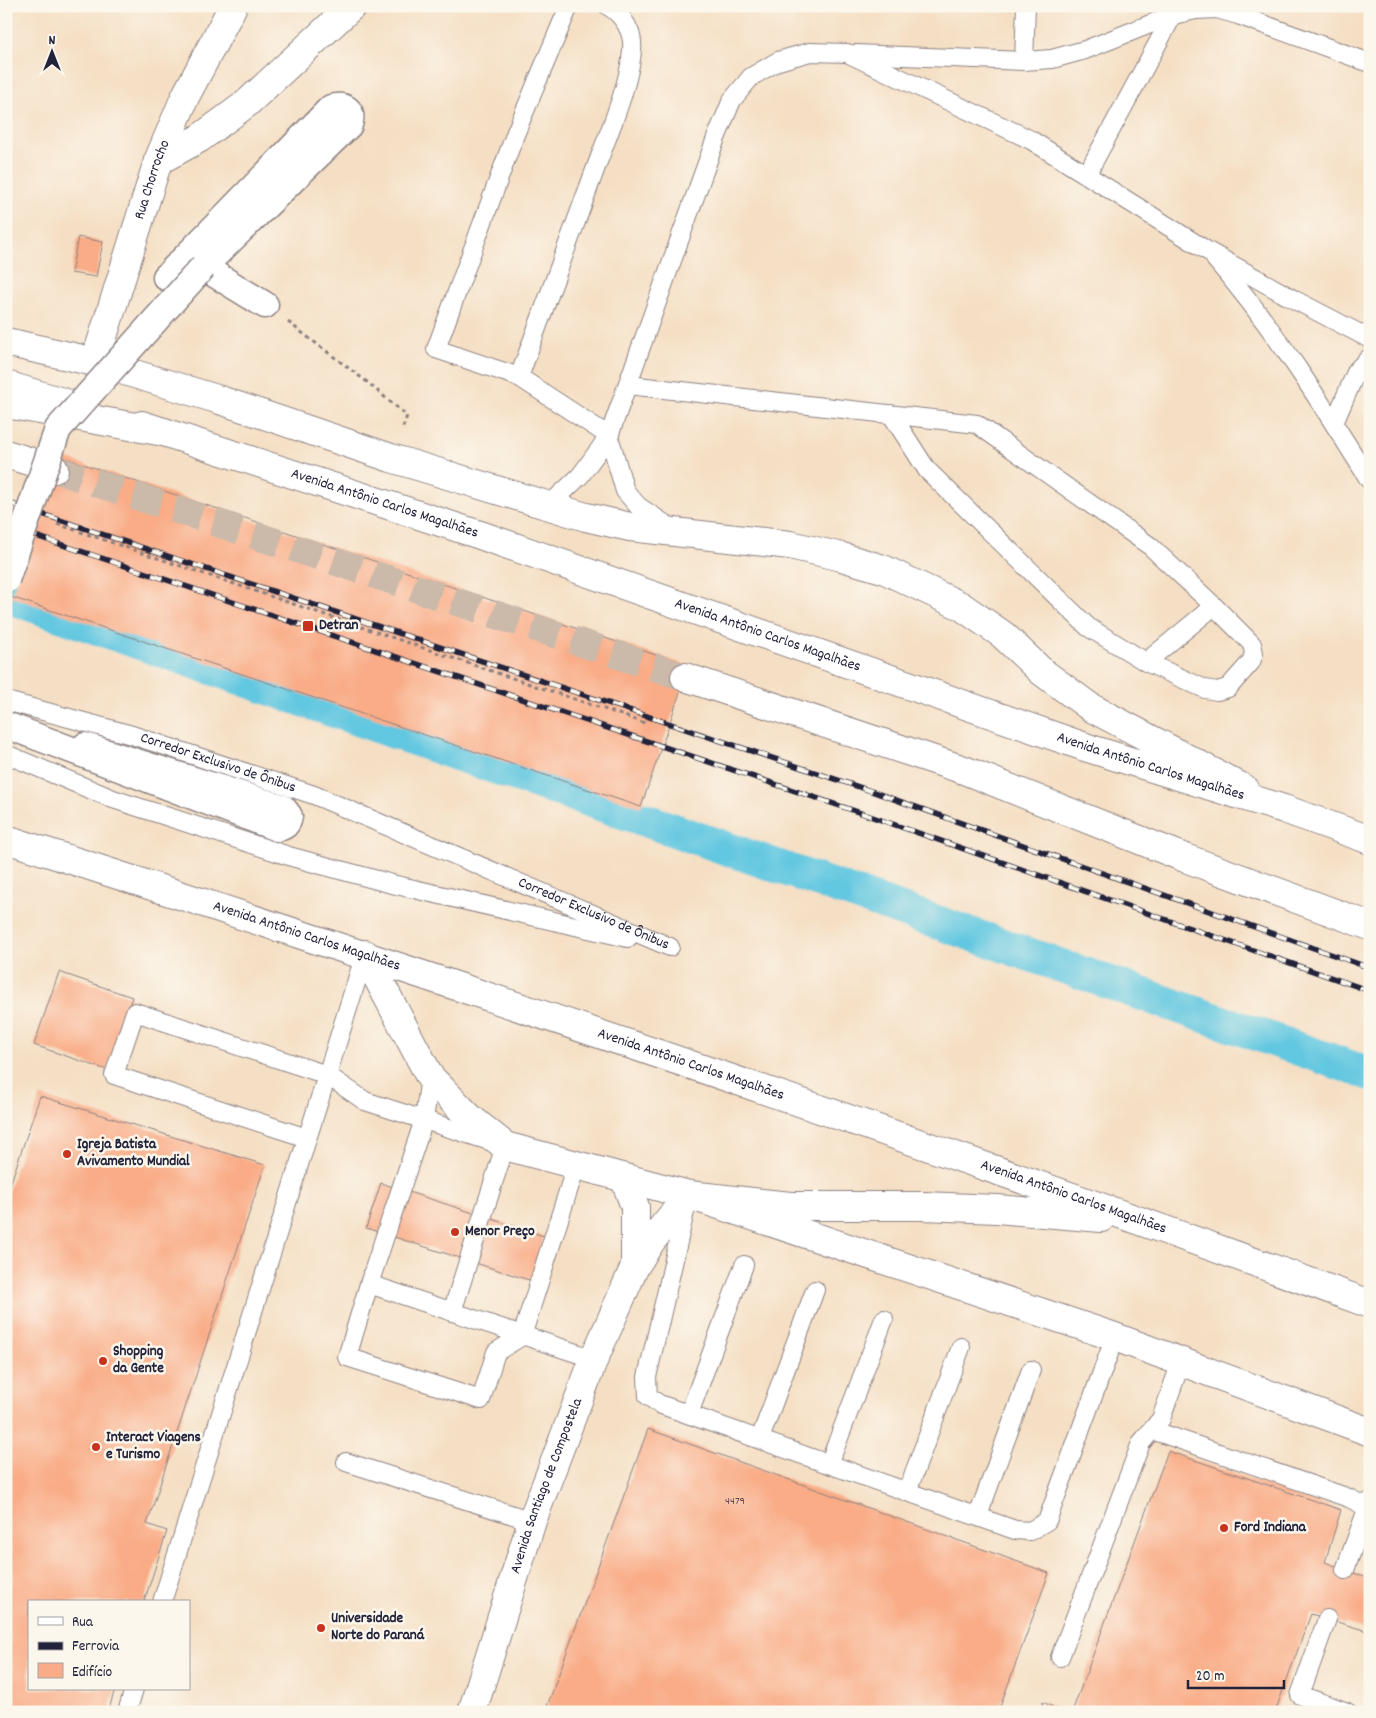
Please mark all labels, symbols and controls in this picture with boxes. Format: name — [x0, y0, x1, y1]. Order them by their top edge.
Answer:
north arrow — [28, 28, 78, 78]
text: N — [49, 31, 56, 51]
street label: Rua Chorrocho — [129, 136, 177, 222]
street label: Avenida Antônio Carlos Magalhães — [288, 463, 481, 545]
street label: Avenida Antônio Carlos Magalhães — [671, 593, 864, 678]
place label: Detran — [319, 615, 358, 637]
marker: Detran — [301, 619, 315, 633]
street label: Corredor Exclusivo de Ônibus — [137, 727, 299, 799]
street label: Avenida Antônio Carlos Magalhães — [1054, 727, 1247, 807]
street label: Corredor Exclusivo de Ônibus — [514, 872, 673, 956]
street label: Avenida Antônio Carlos Magalhães — [210, 896, 403, 978]
street label: Avenida Antônio Carlos Magalhães — [594, 1023, 787, 1107]
place label: Igreja Batista Avivamento Mundial — [77, 1134, 190, 1173]
marker: Igreja Batista Avivamento Mundial — [61, 1148, 73, 1160]
street label: Avenida Antônio Carlos Magalhães — [977, 1154, 1169, 1241]
place label: Menor Preço — [465, 1221, 535, 1243]
marker: Menor Preço — [449, 1226, 461, 1238]
place label: Shopping da Gente — [113, 1341, 164, 1380]
marker: Shopping da Gente — [97, 1355, 109, 1367]
street label: Avenida Santiago de Compostela — [505, 1394, 589, 1577]
place label: Interact Viagens e Turismo — [106, 1427, 201, 1466]
marker: Interact Viagens e Turismo — [90, 1441, 102, 1453]
house number: 4479 — [725, 1493, 745, 1510]
place label: Ford Indiana — [1234, 1517, 1307, 1539]
marker: Ford Indiana — [1218, 1522, 1230, 1534]
legend — [28, 1600, 190, 1690]
place label: Universidade Norte do Paraná — [331, 1608, 425, 1647]
text: Rua — [72, 1612, 94, 1634]
marker: Universidade Norte do Paraná — [315, 1622, 327, 1634]
text: Ferrovia — [72, 1636, 120, 1658]
scale bar — [1188, 1658, 1285, 1690]
text: Edifício — [72, 1662, 112, 1684]
text: 20 m — [1196, 1666, 1224, 1688]

